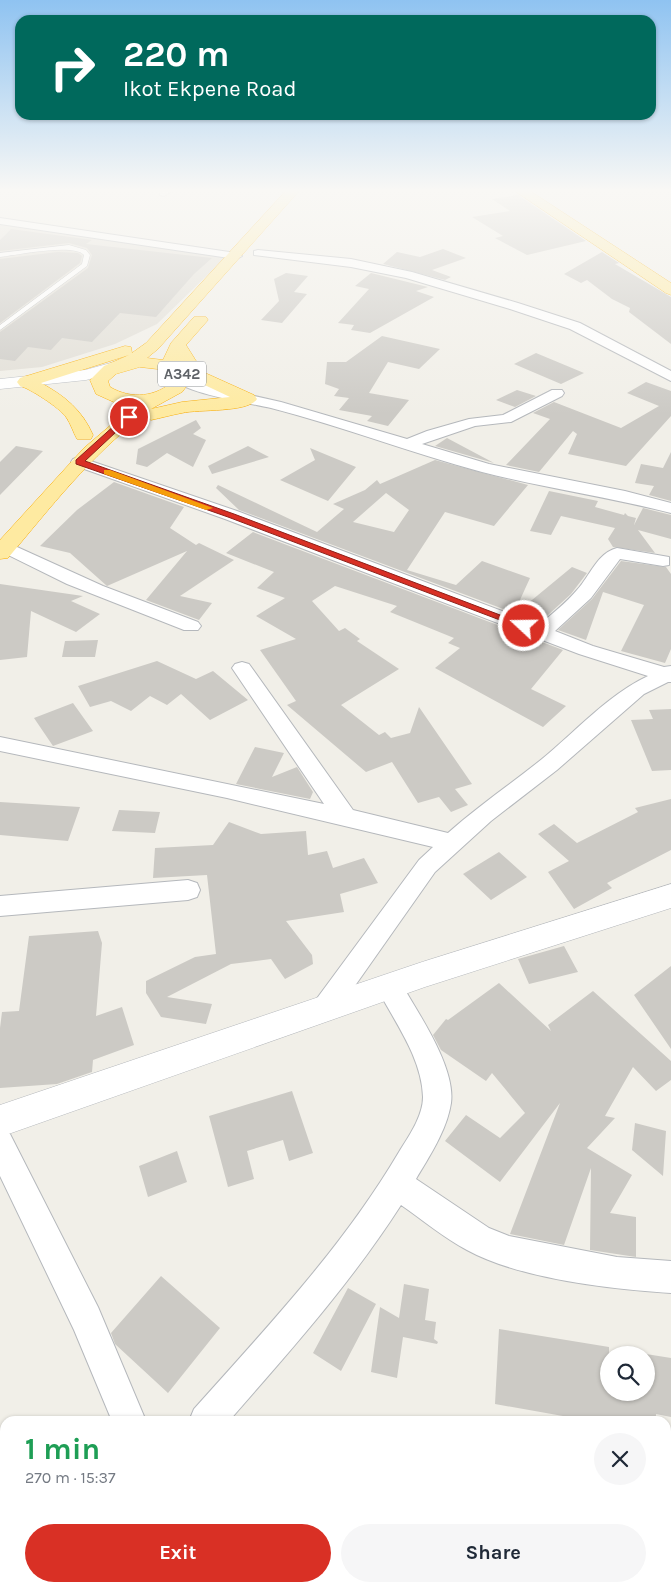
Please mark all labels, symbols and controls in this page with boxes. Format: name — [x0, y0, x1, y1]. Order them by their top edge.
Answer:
text: 220 m — [123, 34, 230, 75]
icon: right — [40, 35, 105, 100]
text: Ikot Ekpene Road — [123, 76, 296, 102]
road number: A342 — [158, 362, 206, 386]
pin — [108, 396, 150, 438]
icon: arrive — [115, 403, 143, 431]
position arrow — [497, 599, 549, 651]
map controls — [600, 1346, 655, 1401]
button: search — [600, 1346, 655, 1401]
text: 1 min — [25, 1431, 100, 1467]
button: close — [594, 1433, 646, 1485]
text: 270 m · 15:37 — [25, 1468, 115, 1487]
button: Exit — [25, 1524, 331, 1582]
button: Share — [341, 1524, 646, 1582]

